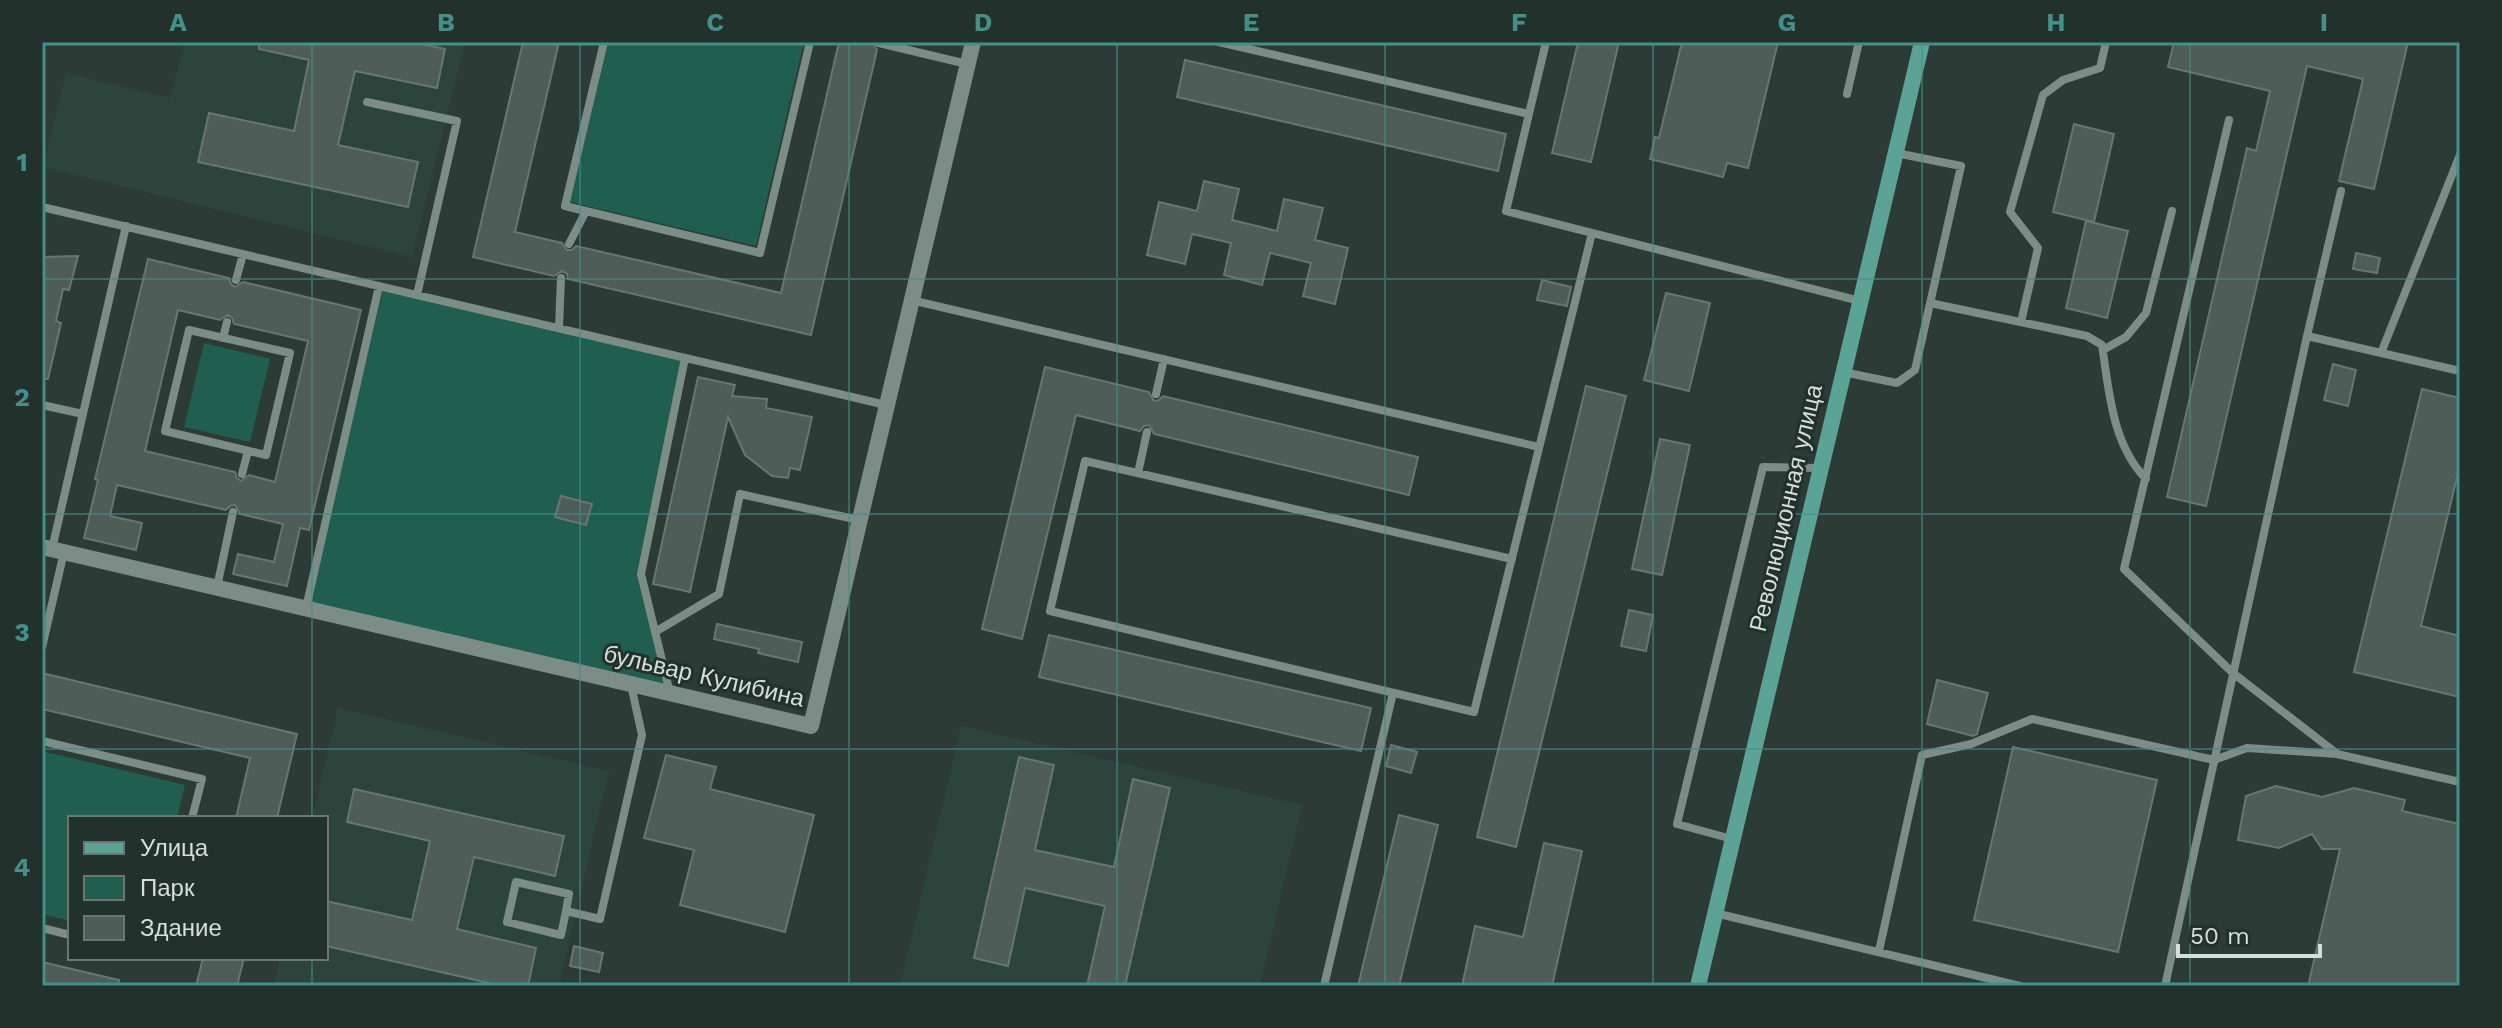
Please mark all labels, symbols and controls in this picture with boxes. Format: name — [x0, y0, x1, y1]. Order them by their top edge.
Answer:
text: A — [169, 7, 187, 37]
text: B — [437, 7, 455, 37]
text: C — [706, 7, 724, 37]
text: D — [974, 7, 992, 37]
text: E — [1243, 7, 1259, 37]
text: F — [1511, 7, 1527, 37]
text: G — [1778, 7, 1796, 37]
text: H — [2046, 7, 2066, 37]
text: I — [2320, 7, 2328, 37]
text: 1 — [16, 147, 28, 177]
street label: Революционная улица — [1744, 381, 1828, 634]
text: 2 — [14, 382, 30, 412]
text: 3 — [14, 617, 30, 647]
street label: бульвар Кулибина — [601, 639, 808, 713]
legend — [68, 816, 328, 960]
text: Улица — [140, 834, 209, 862]
text: 4 — [14, 852, 31, 882]
text: Парк — [140, 874, 195, 902]
scale bar — [2178, 908, 2320, 958]
text: Здание — [140, 914, 222, 942]
text: 50 m — [2190, 922, 2250, 950]

